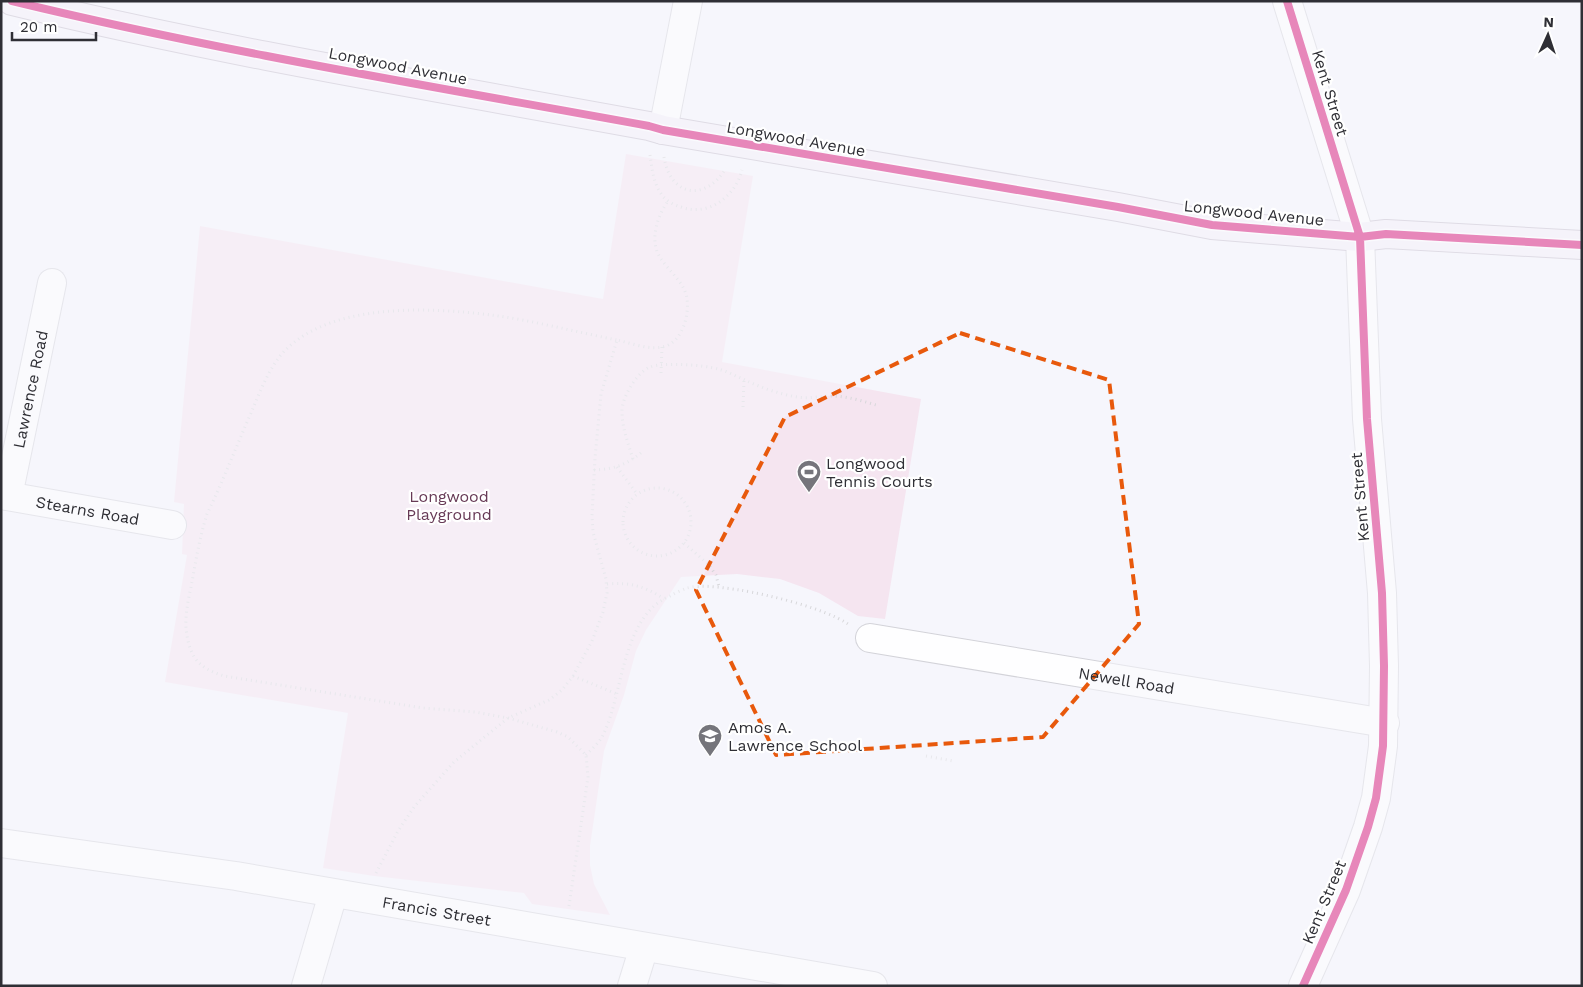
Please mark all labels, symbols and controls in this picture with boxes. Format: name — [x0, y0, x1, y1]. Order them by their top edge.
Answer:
scale bar — [12, 10, 96, 42]
north arrow — [1523, 10, 1573, 60]
text: N — [1543, 14, 1554, 30]
text: 20 m — [20, 18, 58, 36]
street label: Longwood Avenue — [327, 43, 469, 89]
street label: Kent Street — [1308, 48, 1352, 139]
street label: Longwood Avenue — [725, 117, 867, 161]
street label: Longwood Avenue — [1183, 196, 1325, 230]
street label: Lawrence Road — [9, 329, 51, 450]
street label: Kent Street — [1347, 451, 1373, 542]
place label: Longwood Tennis Courts — [826, 454, 933, 491]
sports icon: Longwood Tennis Courts — [796, 459, 822, 493]
park label: Longwood Playground — [406, 487, 492, 524]
street label: Stearns Road — [34, 492, 141, 529]
street label: Newell Road — [1077, 663, 1176, 698]
place label: Amos A. Lawrence School — [728, 718, 862, 755]
school or university icon: Amos A. Lawrence School — [697, 723, 723, 757]
street label: Kent Street — [1298, 857, 1350, 947]
street label: Francis Street — [381, 892, 493, 929]

